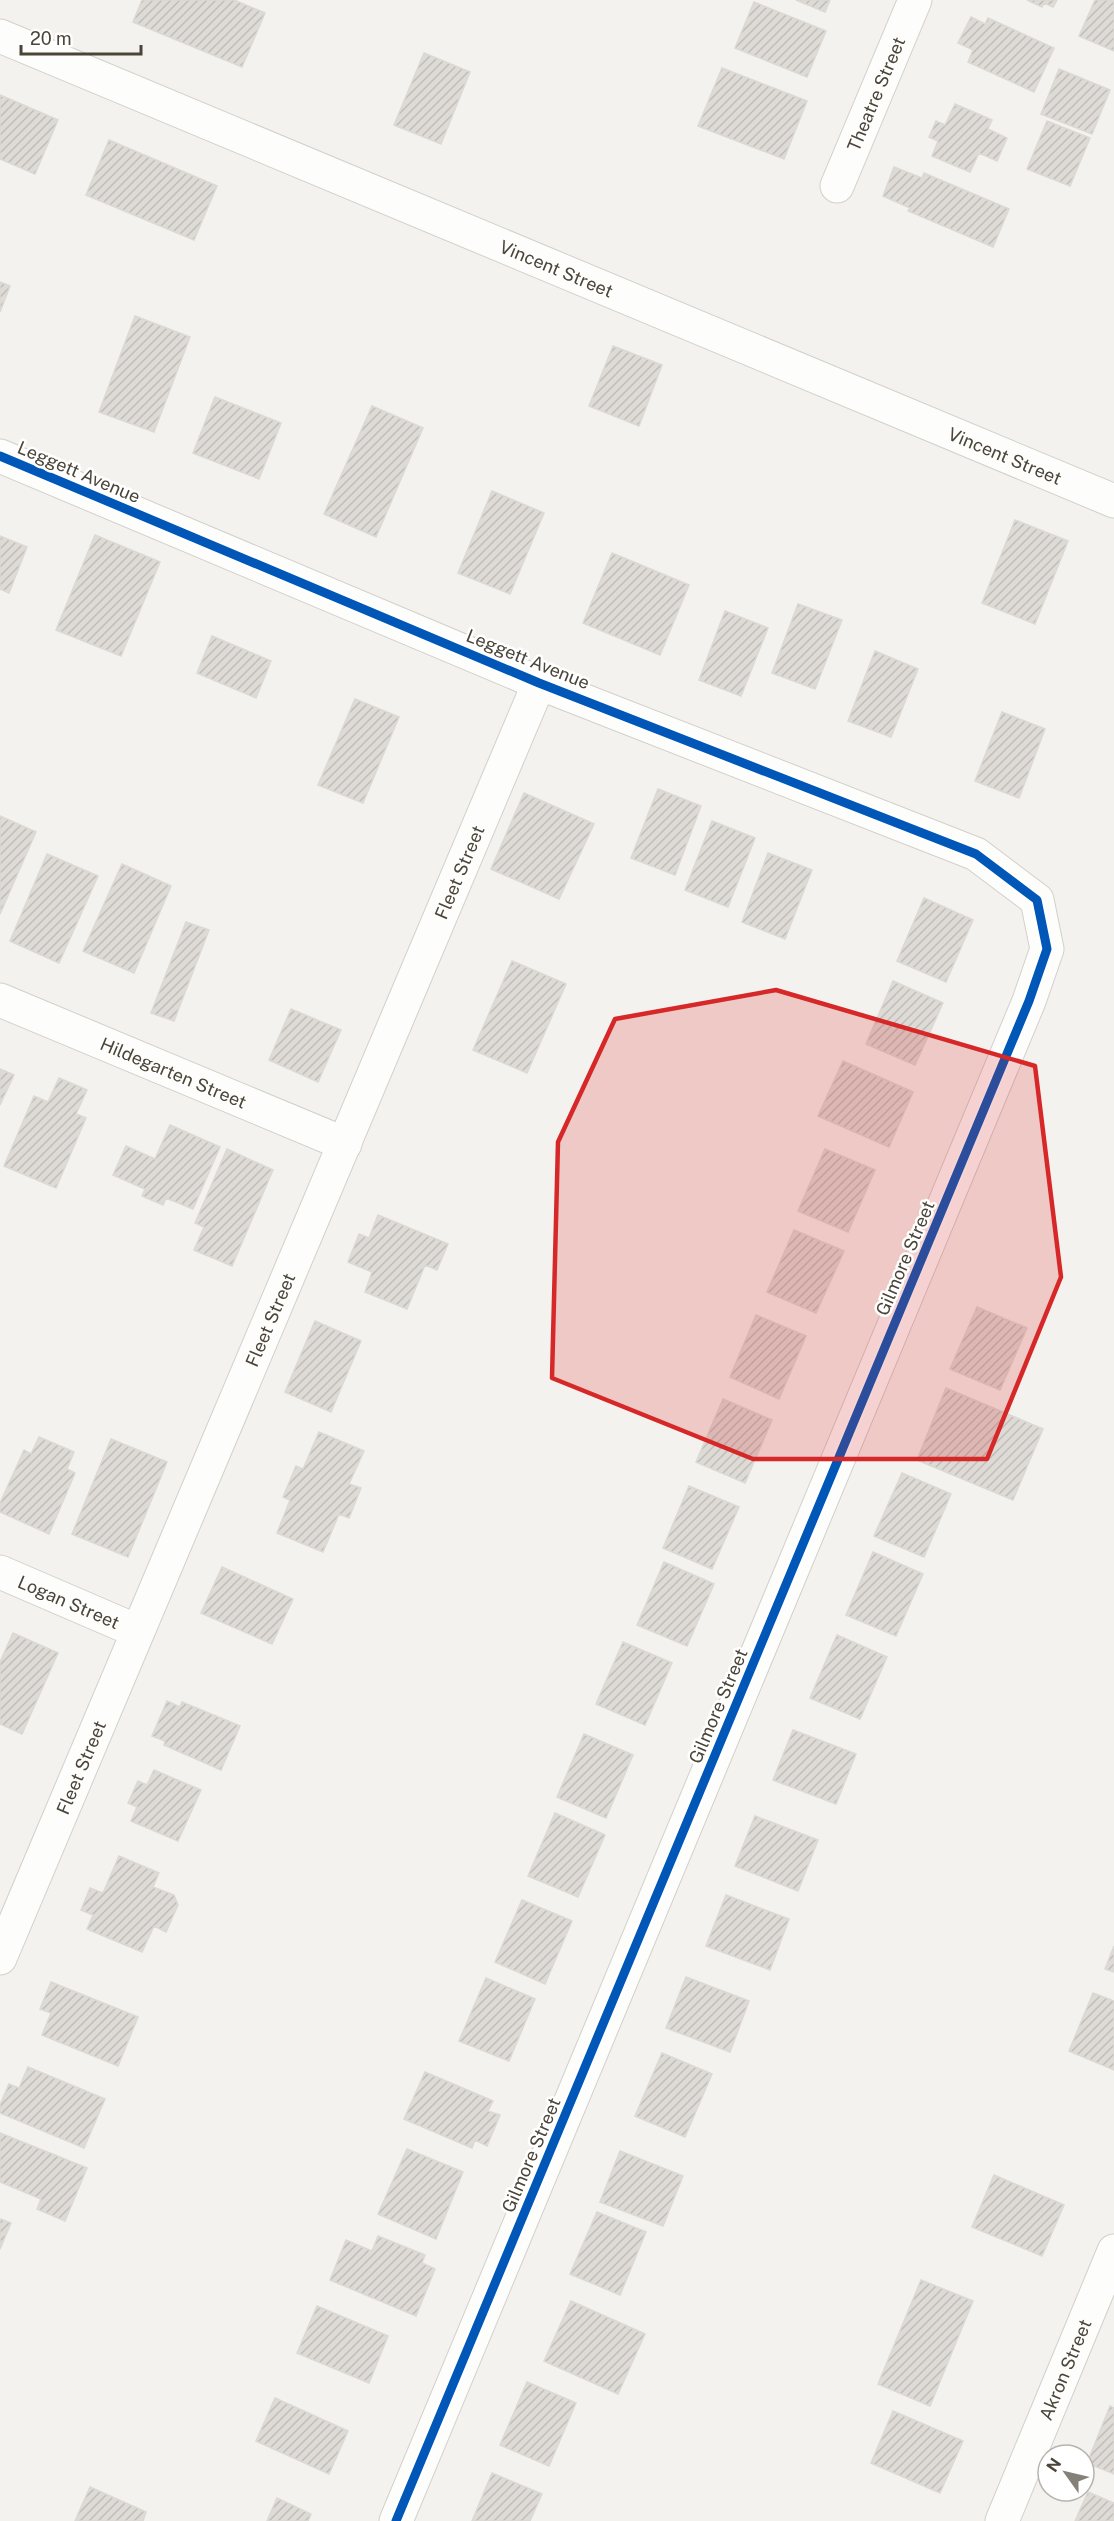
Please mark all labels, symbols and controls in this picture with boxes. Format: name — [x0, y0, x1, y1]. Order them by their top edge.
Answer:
scale bar — [21, 18, 141, 56]
text: 20 m — [30, 28, 72, 49]
street label: Theatre Street — [842, 34, 909, 154]
street label: Vincent Street — [497, 235, 616, 301]
street label: Vincent Street — [945, 422, 1065, 488]
street label: Leggett Avenue — [15, 437, 143, 507]
street label: Leggett Avenue — [463, 625, 593, 693]
street label: Fleet Street — [430, 822, 488, 922]
street label: Hildegarten Street — [97, 1033, 250, 1112]
street label: Gilmore Street — [871, 1197, 939, 1319]
street label: Fleet Street — [241, 1270, 299, 1370]
street label: Logan Street — [15, 1571, 123, 1633]
street label: Gilmore Street — [684, 1645, 752, 1767]
street label: Fleet Street — [52, 1717, 110, 1817]
street label: Gilmore Street — [497, 2094, 565, 2216]
street label: Akron Street — [1035, 2316, 1095, 2423]
north arrow — [1036, 2443, 1096, 2503]
text: N — [1043, 2454, 1065, 2475]

